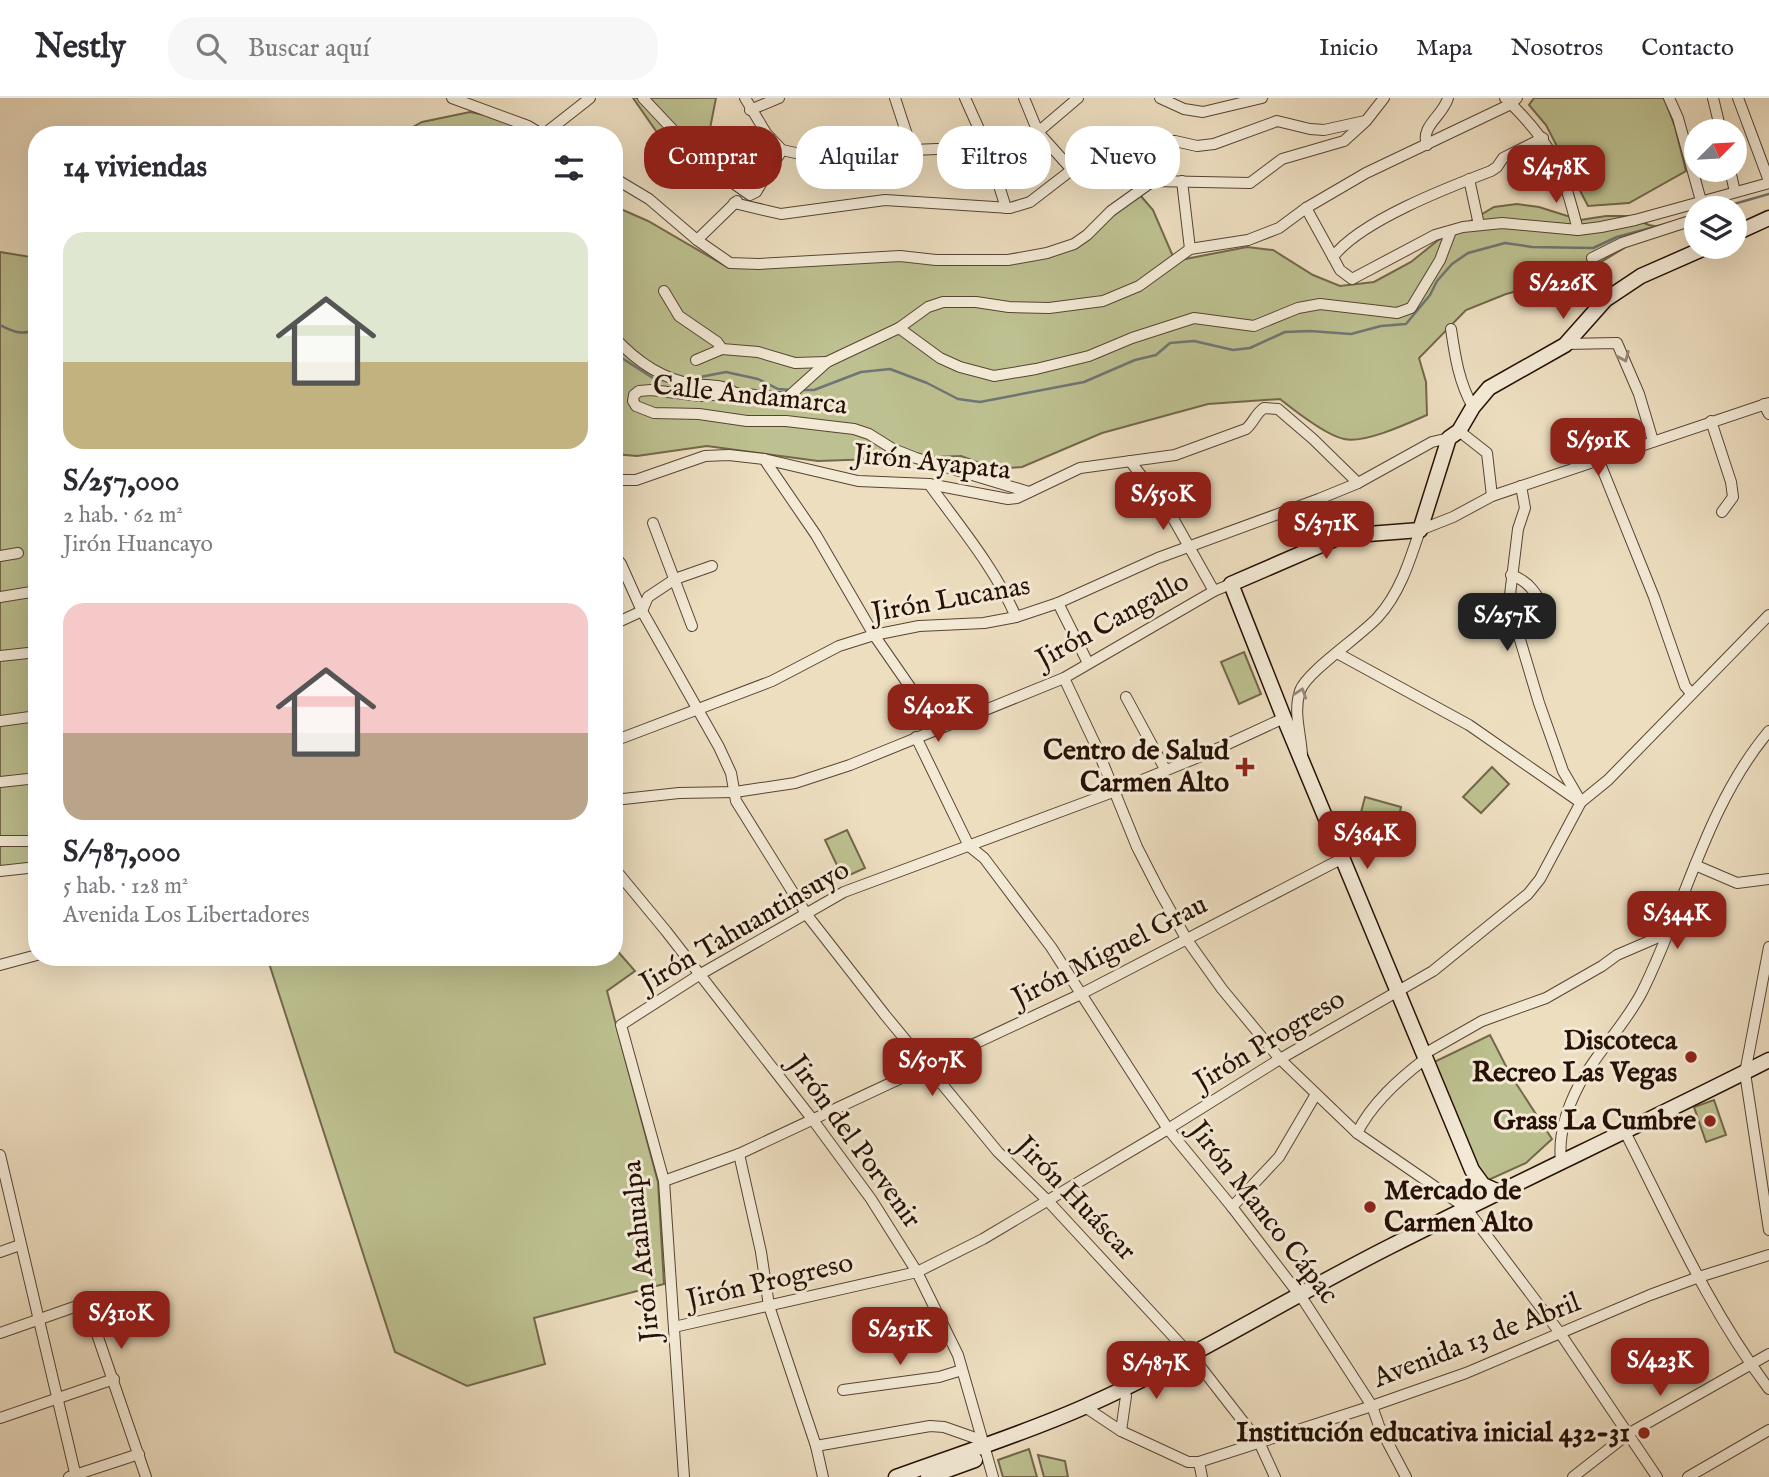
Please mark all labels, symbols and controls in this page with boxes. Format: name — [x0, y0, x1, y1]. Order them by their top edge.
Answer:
search box — [168, 17, 658, 80]
text: Nestly — [35, 27, 126, 69]
icon: search — [192, 29, 230, 67]
text: Buscar aquí — [248, 32, 370, 65]
text: Inicio — [1319, 33, 1378, 64]
text: Mapa — [1416, 33, 1472, 64]
text: Nosotros — [1510, 33, 1603, 64]
text: Contacto — [1641, 33, 1734, 64]
north arrow — [1684, 119, 1746, 182]
map controls — [1684, 119, 1747, 259]
chip: Comprar — [644, 126, 782, 189]
chip: Alquilar — [796, 126, 923, 189]
chip: Filtros — [937, 126, 1051, 189]
chip: Nuevo — [1065, 126, 1180, 189]
pin: S/478K — [1499, 146, 1613, 205]
text: 14 viviendas — [63, 149, 207, 187]
icon: filters — [550, 149, 588, 187]
text: S/478K — [1523, 153, 1589, 182]
button: layers — [1684, 196, 1747, 259]
pin: S/226K — [1506, 262, 1620, 321]
text: S/226K — [1529, 269, 1597, 298]
icon: home — [263, 278, 389, 404]
one-way arrow — [1616, 350, 1630, 362]
street label: Calle Andamarca — [651, 368, 850, 424]
pin: S/591K — [1541, 418, 1655, 478]
text: S/591K — [1566, 426, 1630, 455]
street label: Jirón Ayapata — [849, 437, 1013, 489]
text: S/257,000 — [63, 463, 179, 501]
pin: S/550K — [1106, 472, 1220, 532]
text: S/550K — [1131, 480, 1195, 509]
text: 2 hab. · 62 m² — [63, 501, 183, 530]
pin: S/371K — [1269, 502, 1383, 561]
text: S/371K — [1294, 509, 1358, 538]
text: Jirón Huancayo — [63, 530, 213, 559]
street label: Jirón Cangallo — [1028, 565, 1196, 679]
street label: Jirón Lucanas — [866, 569, 1033, 632]
pin: S/257K — [1450, 594, 1564, 653]
text: S/257K — [1474, 601, 1540, 630]
icon: home — [263, 649, 389, 775]
pin: S/402K — [881, 684, 995, 744]
one-way arrow — [1293, 687, 1307, 699]
text: S/402K — [904, 692, 972, 721]
place label: Centro de Salud Carmen Alto — [1043, 734, 1230, 801]
marker: Centro de Salud Carmen Alto — [1235, 757, 1255, 777]
pin: S/364K — [1310, 812, 1424, 871]
text: S/364K — [1334, 819, 1400, 848]
text: S/787,000 — [63, 834, 181, 872]
street label: Jirón Tahuantinsuyo — [631, 853, 856, 1003]
text: 5 hab. · 128 m² — [63, 872, 188, 901]
street label: Jirón Miguel Grau — [1004, 888, 1213, 1018]
pin: S/344K — [1620, 892, 1734, 951]
text: S/344K — [1643, 899, 1711, 928]
text: Avenida Los Libertadores — [63, 901, 310, 930]
street label: Jirón Progreso — [1186, 982, 1352, 1101]
place label: Discoteca Recreo Las Vegas — [1472, 1024, 1678, 1091]
pin: S/507K — [875, 1038, 989, 1098]
street label: Jirón del Porvenir — [778, 1046, 929, 1235]
text: S/507K — [899, 1046, 965, 1075]
marker: Discoteca Recreo Las Vegas — [1683, 1049, 1699, 1065]
place label: Grass La Cumbre — [1493, 1104, 1696, 1139]
street label: Jirón Manco Cápac — [1179, 1112, 1345, 1312]
marker: Grass La Cumbre — [1702, 1113, 1718, 1129]
street label: Jirón Huáscar — [1005, 1127, 1143, 1269]
street label: Jirón Atahualpa — [615, 1158, 669, 1346]
place label: Mercado de Carmen Alto — [1384, 1174, 1533, 1241]
marker: Mercado de Carmen Alto — [1362, 1199, 1378, 1215]
street label: Jirón Progreso — [680, 1246, 857, 1319]
street label: Avenida 13 de Abril — [1368, 1285, 1586, 1397]
pin: S/310K — [64, 1292, 178, 1351]
text: S/310K — [89, 1299, 153, 1328]
pin: S/251K — [843, 1308, 957, 1367]
text: S/251K — [868, 1315, 932, 1344]
pin: S/423K — [1603, 1338, 1717, 1398]
pin: S/787K — [1099, 1342, 1213, 1401]
text: S/423K — [1627, 1346, 1693, 1375]
text: S/787K — [1123, 1349, 1189, 1378]
place label: Institución educativa inicial 432-31 — [1236, 1416, 1630, 1451]
marker: Institución educativa inicial 432-31 — [1636, 1425, 1652, 1441]

